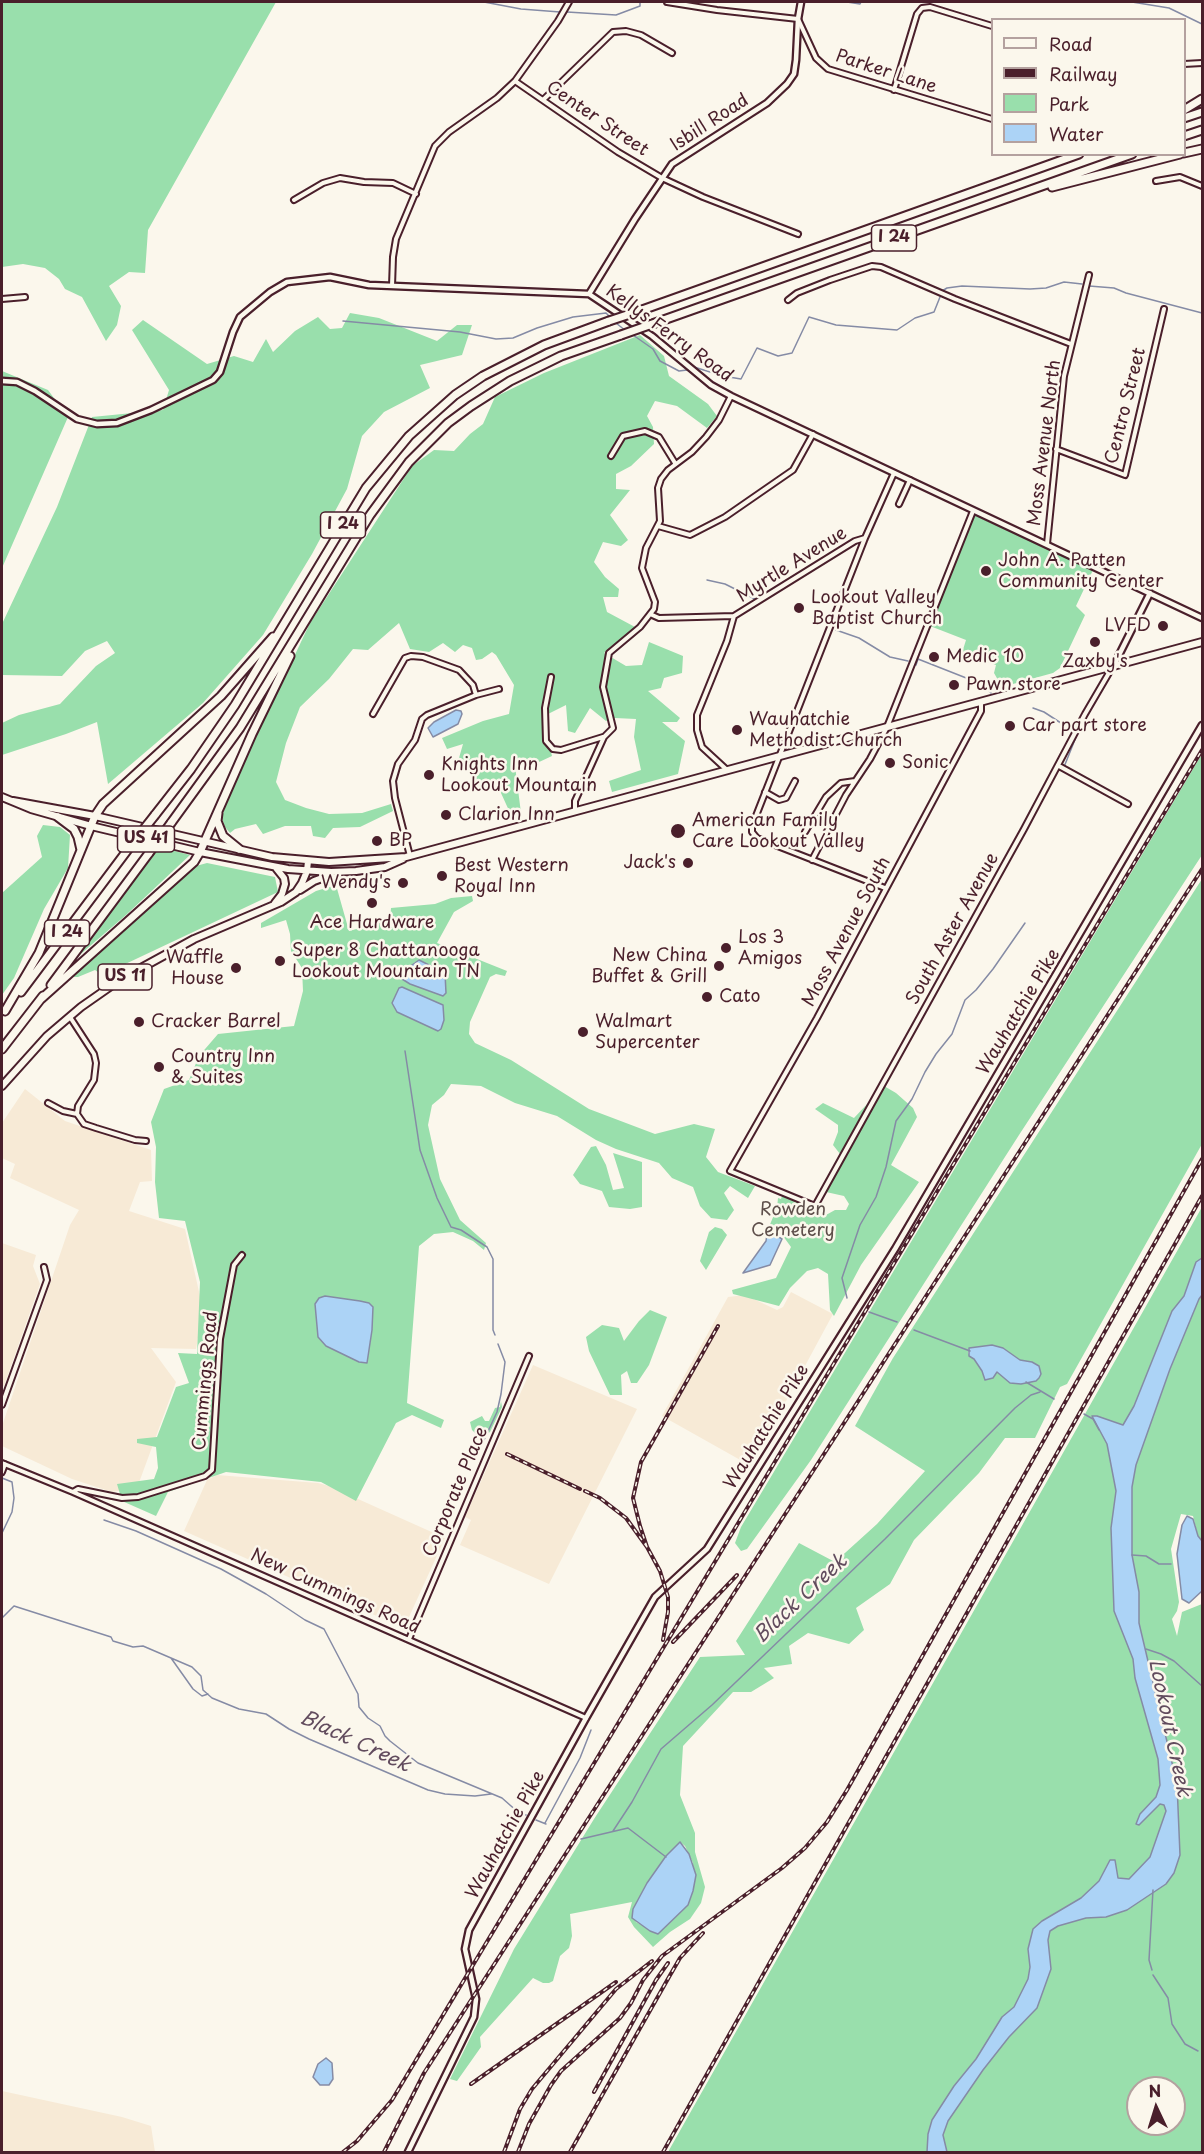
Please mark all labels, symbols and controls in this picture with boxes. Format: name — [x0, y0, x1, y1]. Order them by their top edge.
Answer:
legend — [991, 18, 1186, 156]
text: Road — [1049, 30, 1093, 57]
street label: Parker Lane — [833, 45, 939, 99]
text: Railway — [1049, 60, 1117, 87]
street label: Center Street — [542, 77, 652, 161]
street label: Isbill Road — [667, 90, 753, 156]
text: Park — [1049, 90, 1089, 117]
text: Water — [1049, 120, 1103, 147]
road number: I 24 — [872, 225, 916, 251]
street label: Kellys Ferry Road — [601, 281, 737, 387]
street label: Centro Street — [1101, 346, 1151, 466]
street label: Moss Avenue North — [1024, 359, 1066, 527]
road number: I 24 — [320, 512, 366, 538]
street label: Myrtle Avenue — [733, 523, 851, 607]
place label: John A. Patten Community Center — [998, 550, 1163, 592]
marker: John A. Patten Community Center — [979, 564, 993, 578]
place label: Lookout Valley Baptist Church — [811, 587, 942, 630]
marker: Lookout Valley Baptist Church — [792, 601, 806, 615]
place label: LVFD — [1104, 615, 1151, 637]
marker: LVFD — [1156, 619, 1170, 633]
marker: Zaxby's — [1088, 635, 1102, 649]
place label: Medic 10 — [946, 646, 1024, 668]
marker: Medic 10 — [927, 650, 941, 664]
place label: Zaxby's — [1062, 651, 1128, 673]
place label: Pawn store — [966, 674, 1061, 696]
marker: Pawn store — [947, 678, 961, 692]
place label: Wauhatchie Methodist Church — [749, 709, 902, 752]
place label: Car part store — [1022, 715, 1147, 737]
marker: Car part store — [1003, 719, 1017, 733]
marker: Wauhatchie Methodist Church — [730, 723, 744, 737]
place label: Sonic — [902, 752, 948, 774]
place label: Knights Inn Lookout Mountain — [441, 754, 597, 796]
marker: Sonic — [883, 756, 897, 770]
marker: Knights Inn Lookout Mountain — [422, 768, 436, 782]
place label: Clarion Inn — [458, 804, 555, 826]
marker: Clarion Inn — [439, 808, 453, 822]
place label: American Family Care Lookout Valley — [692, 810, 865, 852]
marker: American Family Care Lookout Valley — [669, 822, 687, 840]
road number: US 41 — [118, 826, 174, 852]
place label: BP — [389, 830, 412, 852]
marker: BP — [370, 834, 384, 848]
street label: South Aster Avenue — [902, 849, 1004, 1009]
place label: Jack's — [623, 852, 676, 874]
street label: Moss Avenue South — [798, 853, 896, 1011]
place label: Best Western Royal Inn — [454, 855, 569, 898]
marker: Jack's — [681, 856, 695, 870]
marker: Best Western Royal Inn — [435, 869, 449, 883]
place label: Wendy's — [321, 872, 391, 894]
marker: Wendy's — [396, 876, 410, 890]
marker: Ace Hardware — [365, 896, 379, 910]
place label: Ace Hardware — [310, 912, 434, 934]
road number: I 24 — [44, 920, 90, 946]
place label: Los 3 Amigos — [738, 927, 802, 970]
place label: Super 8 Chattanooga Lookout Mountain TN — [292, 940, 480, 982]
marker: Los 3 Amigos — [719, 941, 733, 955]
place label: New China Buffet & Grill — [591, 945, 707, 988]
street label: Wauhatchie Pike — [973, 945, 1065, 1079]
place label: Waffle House — [166, 947, 224, 990]
marker: Super 8 Chattanooga Lookout Mountain TN — [273, 954, 287, 968]
marker: New China Buffet & Grill — [712, 959, 726, 973]
marker: Waffle House — [229, 961, 243, 975]
road number: US 11 — [98, 964, 152, 990]
place label: Cato — [719, 986, 760, 1008]
marker: Cato — [700, 990, 714, 1004]
place label: Cracker Barrel — [151, 1011, 281, 1033]
place label: Walmart Supercenter — [595, 1011, 700, 1054]
marker: Cracker Barrel — [132, 1015, 146, 1029]
marker: Walmart Supercenter — [576, 1025, 590, 1039]
place label: Country Inn & Suites — [171, 1046, 275, 1088]
marker: Country Inn & Suites — [152, 1060, 166, 1074]
park label: Rowden Cemetery — [751, 1199, 835, 1242]
street label: Cummings Road — [189, 1310, 223, 1452]
street label: Wauhatchie Pike — [720, 1361, 814, 1493]
street label: Corporate Place — [419, 1424, 493, 1560]
street label: New Cummings Road — [247, 1545, 423, 1639]
water label: Black Creek — [749, 1550, 853, 1648]
water label: Lookout Creek — [1143, 1657, 1195, 1799]
water label: Black Creek — [296, 1706, 414, 1778]
street label: Wauhatchie Pike — [462, 1767, 550, 1903]
north arrow — [1126, 2076, 1186, 2136]
text: N — [1148, 2078, 1162, 2102]

